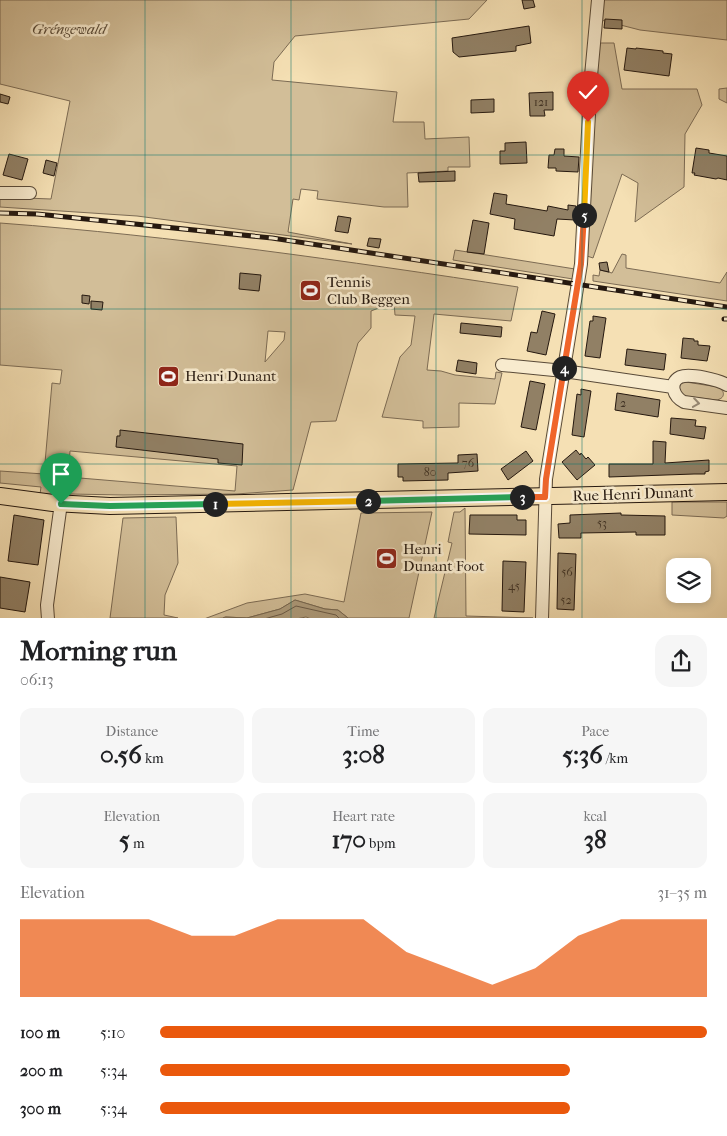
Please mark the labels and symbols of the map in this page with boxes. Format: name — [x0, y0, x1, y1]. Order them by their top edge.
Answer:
park label: Gréngewald — [32, 20, 108, 38]
pin — [567, 71, 609, 122]
house number: 121 — [534, 95, 548, 109]
pin: 5 — [572, 202, 596, 228]
place label: Tennis Club Beggen — [327, 273, 410, 308]
sports icon: Tennis Club Beggen — [299, 279, 323, 303]
pin: 4 — [552, 356, 576, 380]
sports icon: Henri Dunant — [157, 364, 181, 388]
place label: Henri Dunant — [185, 367, 277, 385]
house number: 2 — [620, 396, 626, 410]
one-way arrow — [691, 398, 700, 408]
pin — [40, 453, 82, 504]
house number: 76 — [462, 456, 475, 470]
house number: 80 — [424, 465, 436, 479]
street label: Rue Henri Dunant — [572, 483, 694, 505]
pin: 3 — [510, 484, 534, 510]
pin: 2 — [356, 488, 380, 514]
pin: 1 — [202, 492, 228, 516]
house number: 53 — [597, 516, 607, 530]
place label: Henri Dunant Foot — [403, 540, 485, 575]
sports icon: Henri Dunant Foot — [375, 546, 399, 570]
house number: 56 — [561, 565, 573, 579]
house number: 45 — [508, 579, 520, 593]
house number: 52 — [560, 593, 572, 607]

